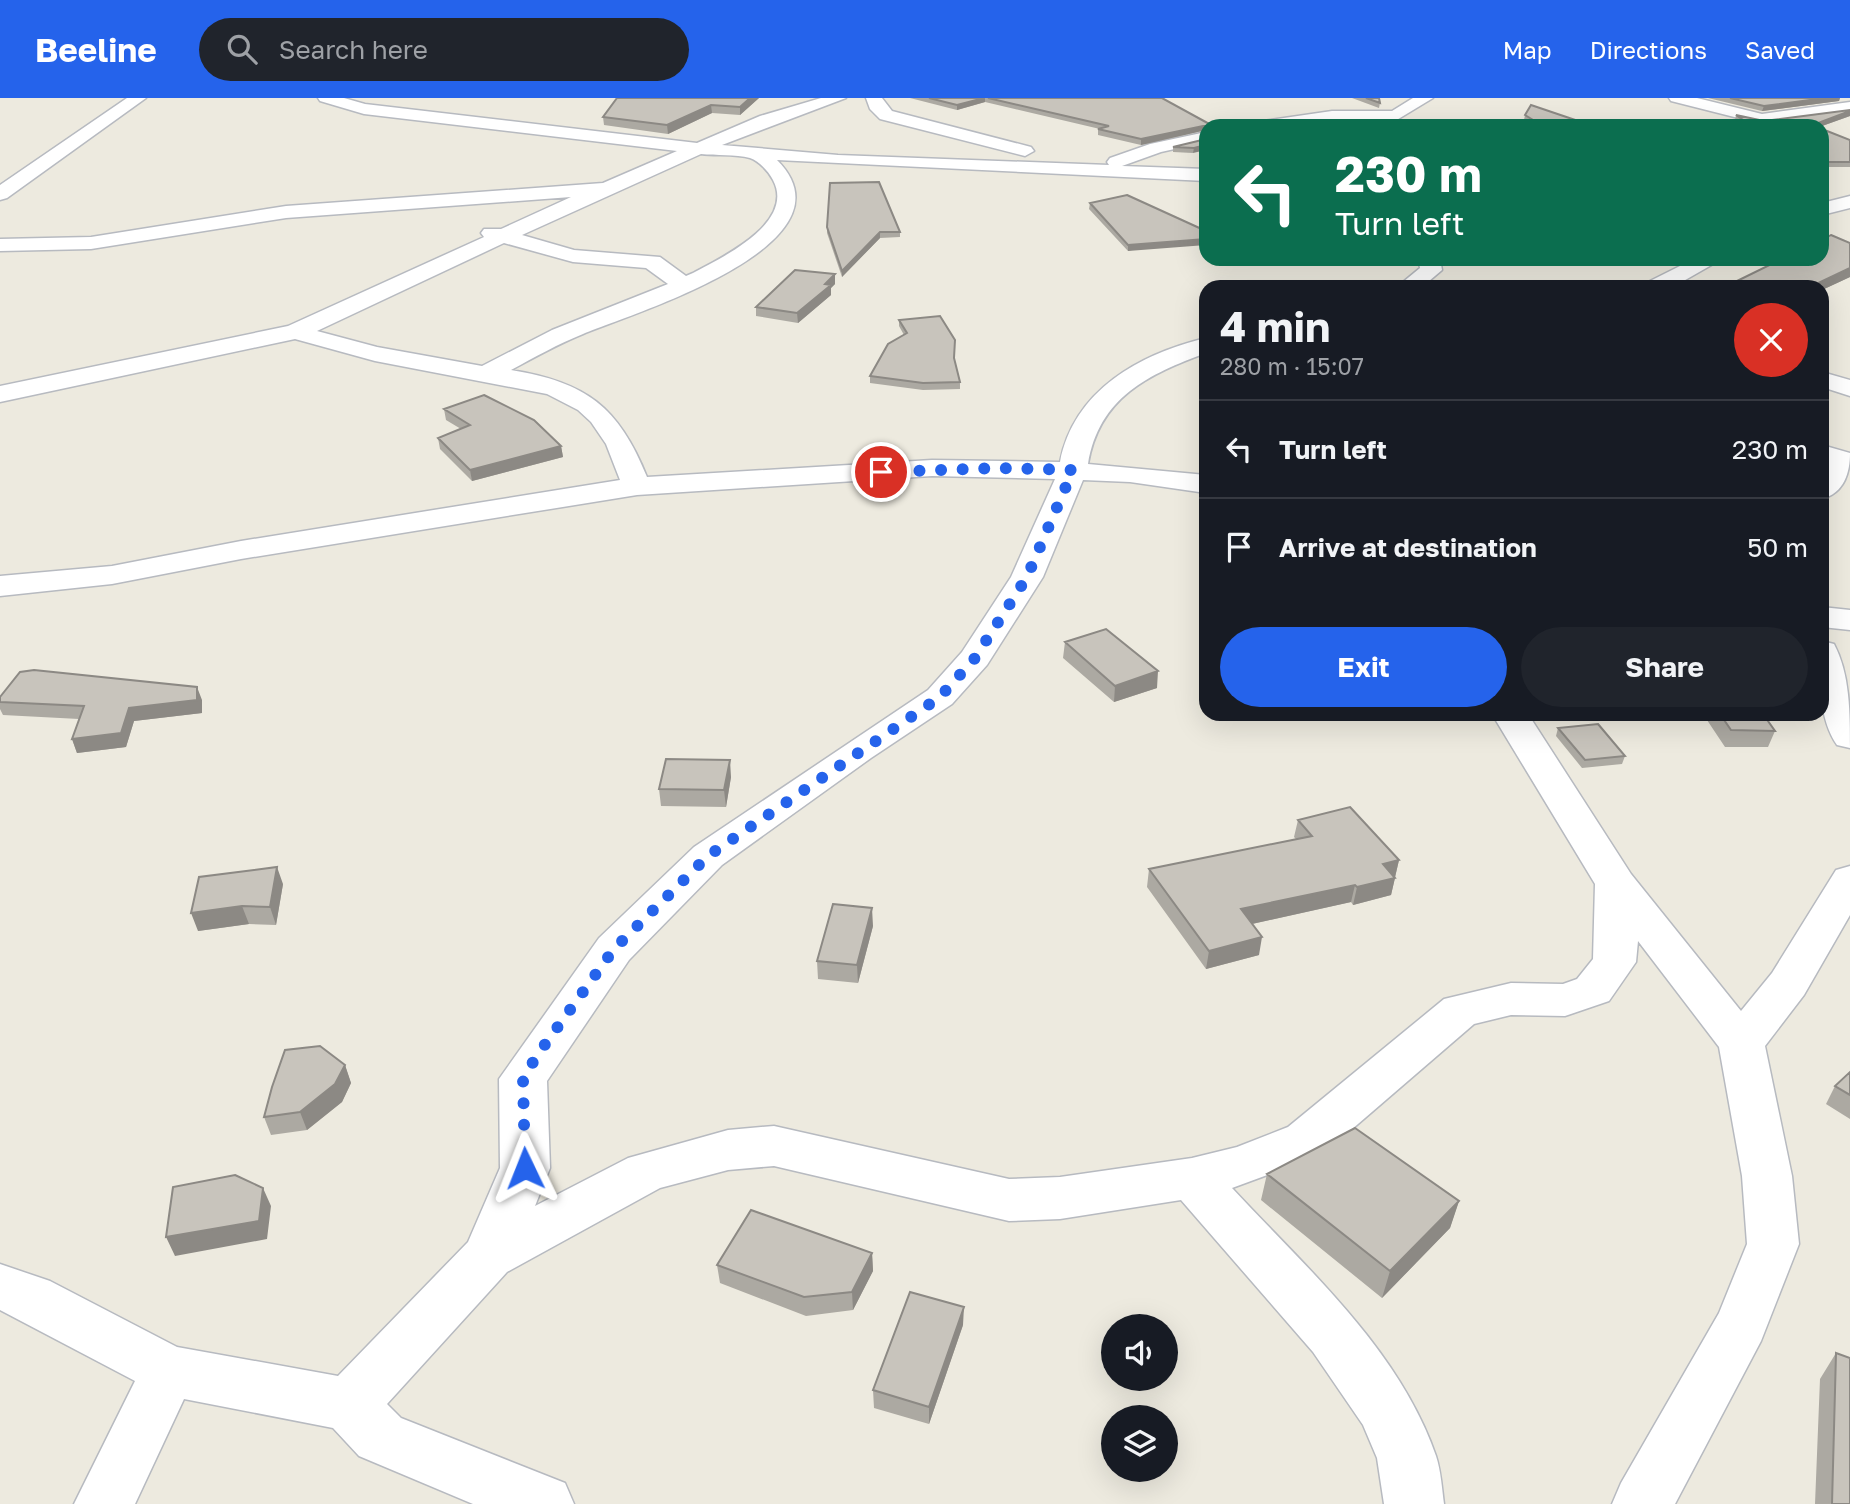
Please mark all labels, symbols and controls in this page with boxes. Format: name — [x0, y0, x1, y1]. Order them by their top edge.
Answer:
search box — [199, 18, 689, 81]
text: Beeline — [35, 30, 157, 69]
icon: search — [223, 30, 261, 68]
text: Search here — [279, 34, 428, 65]
text: Map — [1503, 35, 1552, 64]
text: Directions — [1590, 35, 1707, 64]
text: Saved — [1745, 35, 1815, 64]
text: 230 m — [1335, 144, 1482, 203]
icon: left — [1220, 147, 1311, 238]
text: Turn left — [1335, 204, 1464, 242]
text: 4 min — [1220, 301, 1330, 351]
button: close — [1734, 303, 1808, 377]
text: 280 m · 15:07 — [1220, 352, 1364, 380]
icon: left — [1220, 430, 1258, 468]
text: Turn left — [1279, 434, 1387, 465]
text: 230 m — [1732, 434, 1808, 465]
pin — [851, 442, 911, 502]
icon: arrive — [862, 453, 900, 491]
icon: arrive — [1220, 528, 1258, 566]
text: Arrive at destination — [1279, 532, 1537, 563]
text: 50 m — [1747, 532, 1808, 563]
button: Exit — [1220, 627, 1507, 707]
button: Share — [1521, 627, 1808, 707]
position arrow — [488, 1131, 562, 1205]
map controls — [1101, 1314, 1178, 1482]
button: sound — [1101, 1314, 1178, 1391]
button: layers — [1101, 1405, 1178, 1482]

